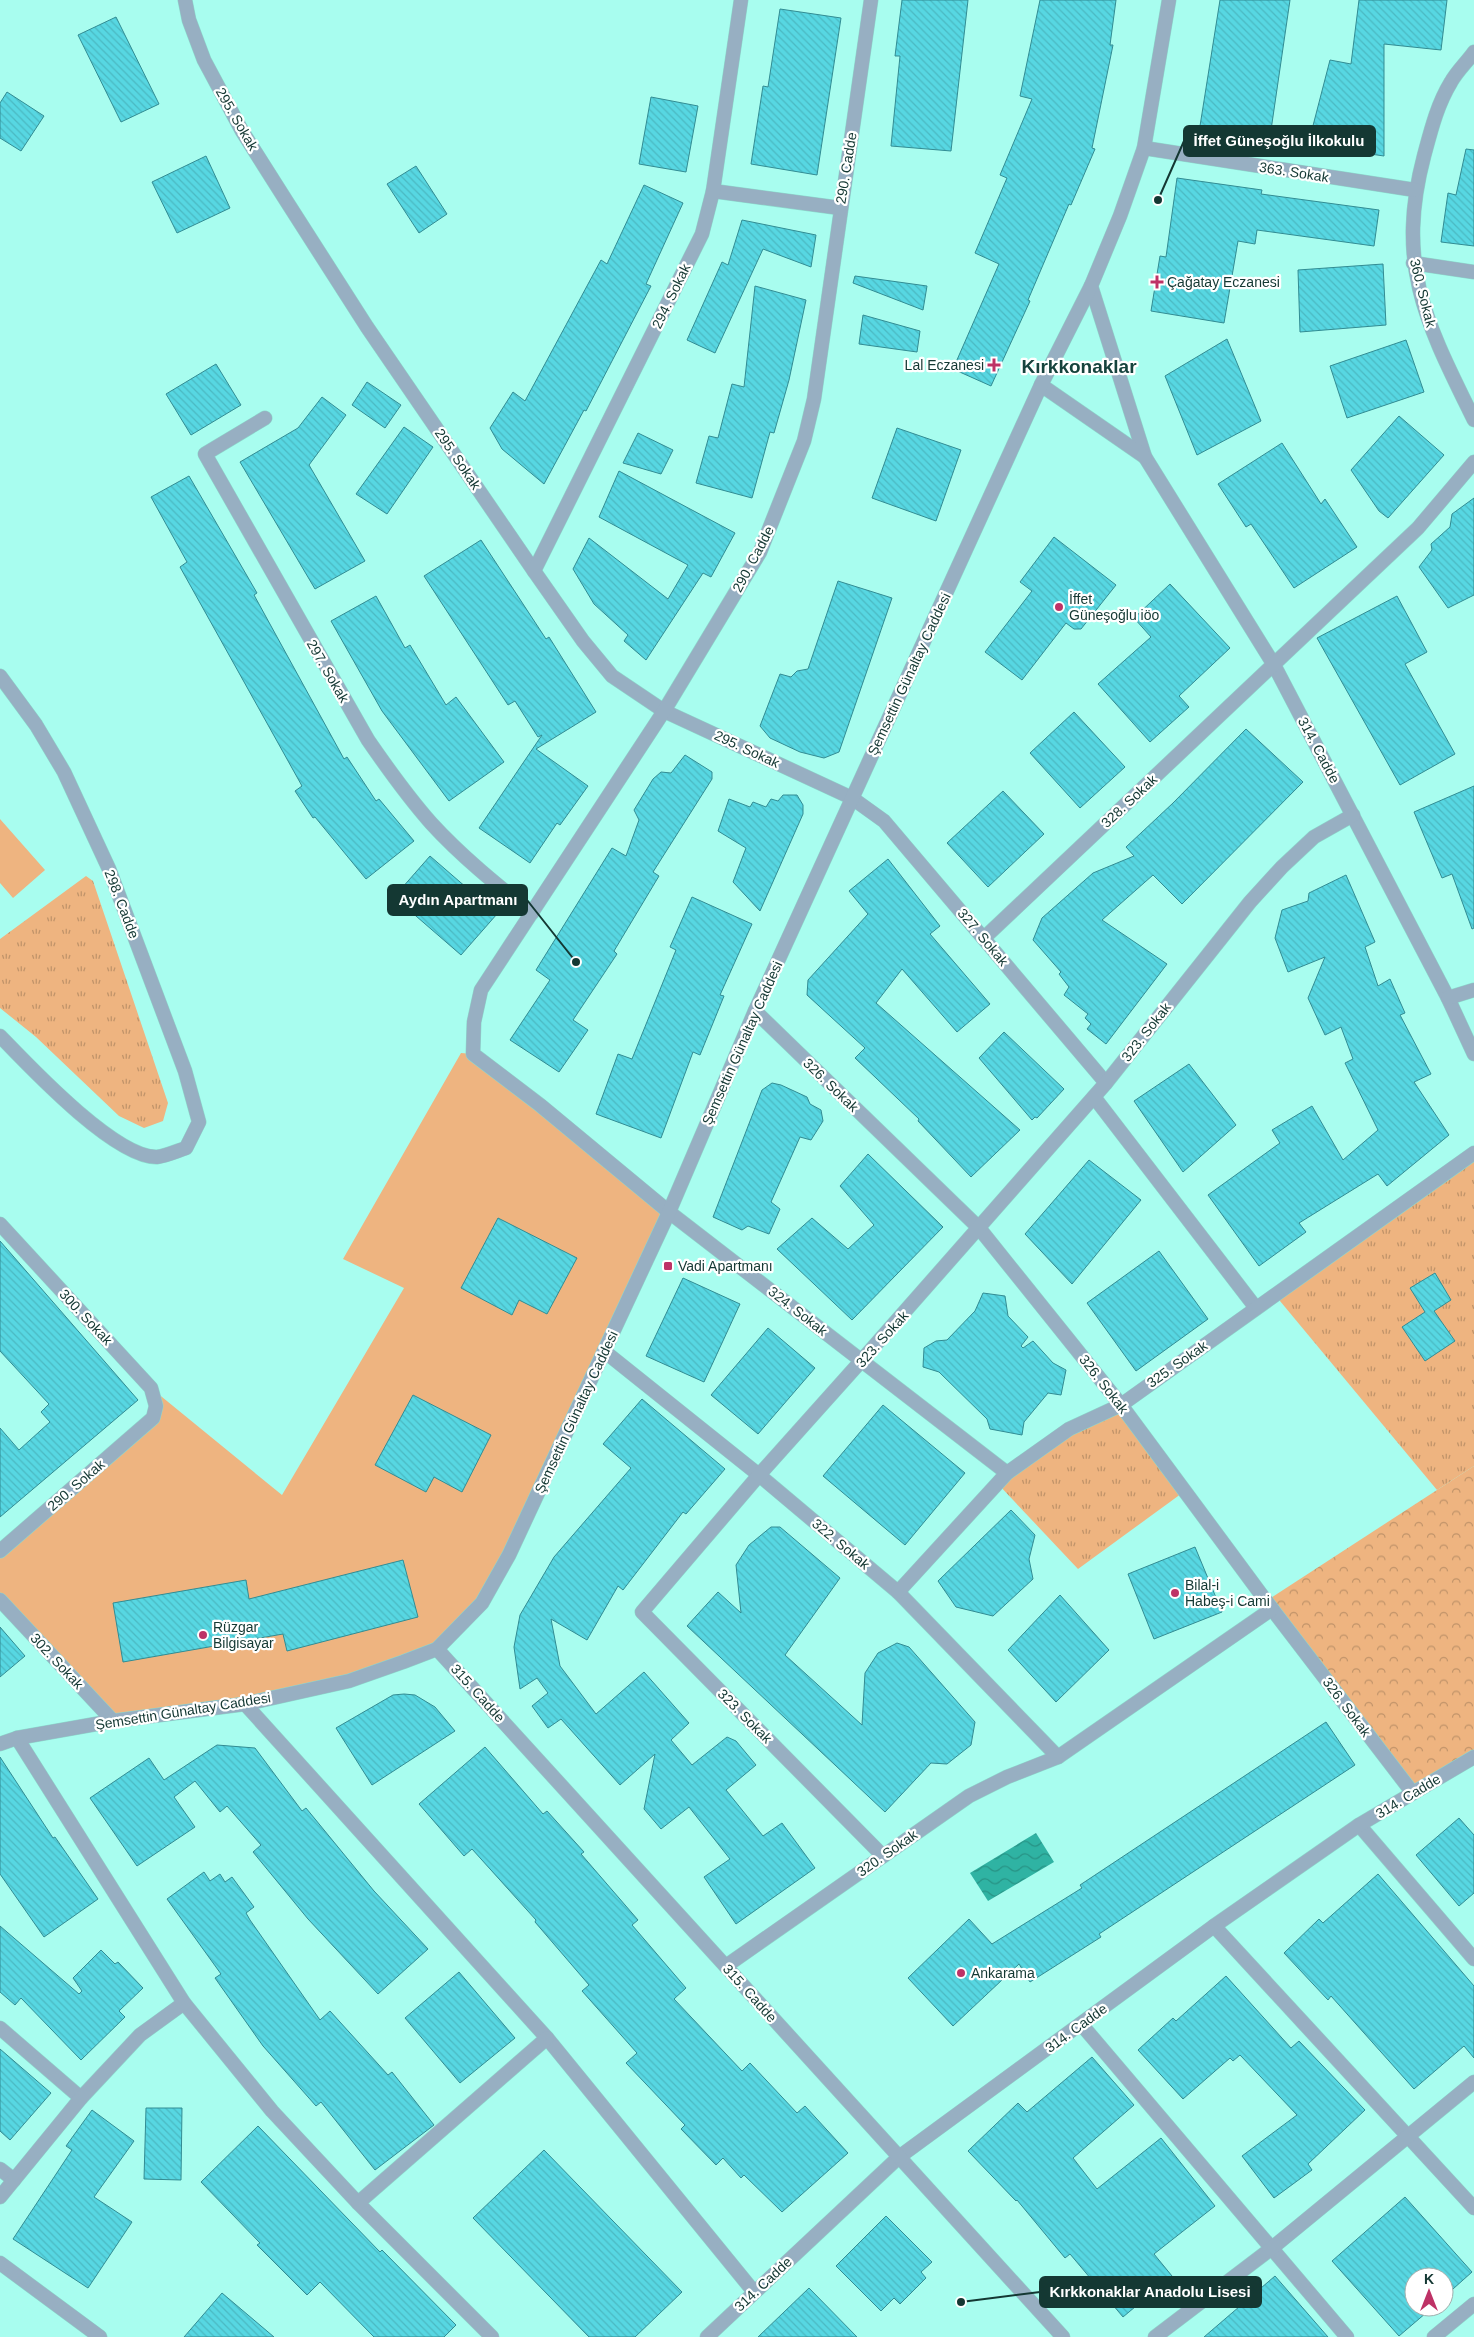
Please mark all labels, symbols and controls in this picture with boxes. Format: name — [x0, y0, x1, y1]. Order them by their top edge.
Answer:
street label: 295. Sokak — [213, 85, 262, 154]
callout: İffet Güneşoğlu İlkokulu — [1184, 126, 1375, 156]
street label: 290. Cadde — [832, 131, 860, 205]
text: İffet Güneşoğlu İlkokulu — [1194, 132, 1364, 149]
street label: 363. Sokak — [1258, 159, 1331, 186]
street label: 360. Sokak — [1407, 257, 1439, 330]
street label: 294. Sokak — [648, 260, 694, 331]
place label: Çağatay Eczanesi — [1167, 274, 1280, 290]
marker: Çağatay Eczanesi — [1151, 276, 1163, 288]
district label: Kırkkonaklar — [1021, 356, 1137, 377]
place label: Lal Eczanesi — [905, 357, 984, 373]
marker: Lal Eczanesi — [988, 359, 1000, 371]
street label: 295. Sokak — [432, 425, 485, 493]
street label: 290. Cadde — [729, 523, 777, 595]
street label: Şemsettin Günaltay Caddesi — [864, 590, 954, 758]
place label: İffet Güneşoğlu iöo — [1069, 590, 1160, 623]
marker: İffet Güneşoğlu iöo — [1053, 601, 1065, 613]
street label: 297. Sokak — [304, 637, 353, 706]
street label: 314. Cadde — [1295, 714, 1343, 786]
street label: 295. Sokak — [712, 727, 783, 771]
street label: 328. Sokak — [1098, 771, 1161, 831]
street label: 298. Cadde — [102, 867, 143, 941]
callout: Aydın Apartmanı — [388, 885, 527, 915]
text: Aydın Apartmanı — [399, 891, 517, 908]
street label: 327. Sokak — [954, 905, 1012, 970]
street label: Şemsettin Günaltay Caddesi — [699, 959, 785, 1127]
street label: 323. Sokak — [1118, 999, 1174, 1065]
street label: 326. Sokak — [800, 1055, 862, 1116]
place label: Vadi Apartmanı — [678, 1258, 773, 1274]
marker: Vadi Apartmanı — [662, 1260, 674, 1272]
street label: 324. Sokak — [765, 1283, 831, 1339]
street label: 300. Sokak — [56, 1286, 116, 1349]
street label: 323. Sokak — [853, 1307, 912, 1370]
street label: Şemsettin Günaltay Caddesi — [531, 1328, 621, 1496]
street label: 325. Sokak — [1144, 1337, 1211, 1391]
street label: 326. Sokak — [1076, 1351, 1132, 1417]
street label: 290. Sokak — [44, 1455, 108, 1514]
street label: 322. Sokak — [809, 1515, 874, 1573]
place label: Bilal-i Habeş-i Cami — [1185, 1577, 1270, 1609]
marker: Bilal-i Habeş-i Cami — [1169, 1587, 1181, 1599]
place label: Rüzgar Bilgisayar — [213, 1619, 274, 1651]
marker: Rüzgar Bilgisayar — [197, 1629, 209, 1641]
street label: 302. Sokak — [27, 1630, 87, 1693]
street label: 315. Cadde — [448, 1661, 508, 1725]
street label: 326. Sokak — [1320, 1674, 1375, 1741]
street label: 323. Sokak — [715, 1686, 776, 1747]
street label: Şemsettin Günaltay Caddesi — [94, 1689, 272, 1733]
street label: 314. Cadde — [1373, 1770, 1443, 1822]
street label: 320. Sokak — [854, 1826, 921, 1880]
street label: 315. Cadde — [720, 1961, 780, 2025]
place label: Ankarama — [971, 1965, 1035, 1981]
marker: Ankarama — [955, 1967, 967, 1979]
street label: 314. Cadde — [1042, 2000, 1110, 2056]
street label: 314. Cadde — [731, 2253, 795, 2315]
north arrow — [1404, 2267, 1454, 2317]
text: K — [1424, 2271, 1434, 2287]
callout: Kırkkonaklar Anadolu Lisesi — [1040, 2277, 1261, 2307]
text: Kırkkonaklar Anadolu Lisesi — [1049, 2283, 1251, 2300]

